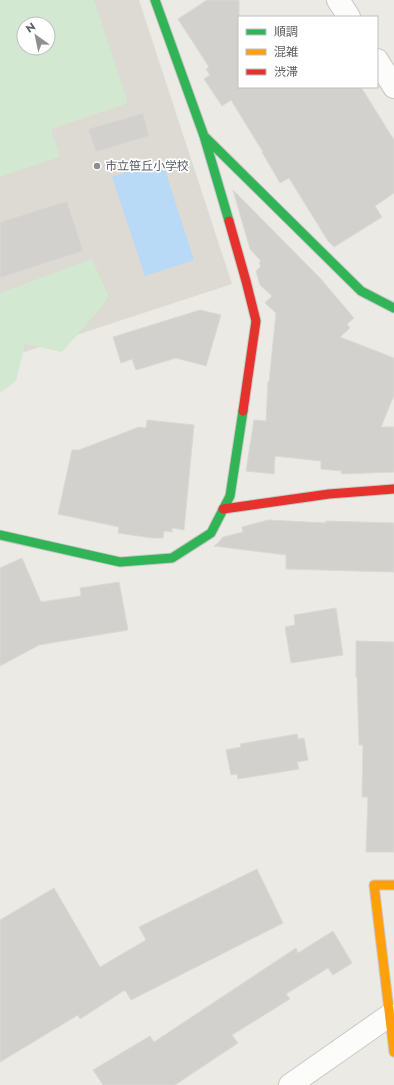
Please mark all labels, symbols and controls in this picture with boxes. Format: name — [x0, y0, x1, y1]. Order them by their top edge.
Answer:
north arrow — [16, 16, 56, 56]
legend — [238, 16, 378, 88]
text: N — [23, 19, 39, 37]
text: 順調 — [274, 23, 298, 41]
text: 混雑 — [274, 43, 298, 61]
text: 渋滞 — [274, 63, 298, 81]
place label: 市立笹丘小学校 — [105, 157, 189, 175]
marker: 市立笹丘小学校 — [92, 161, 102, 171]

